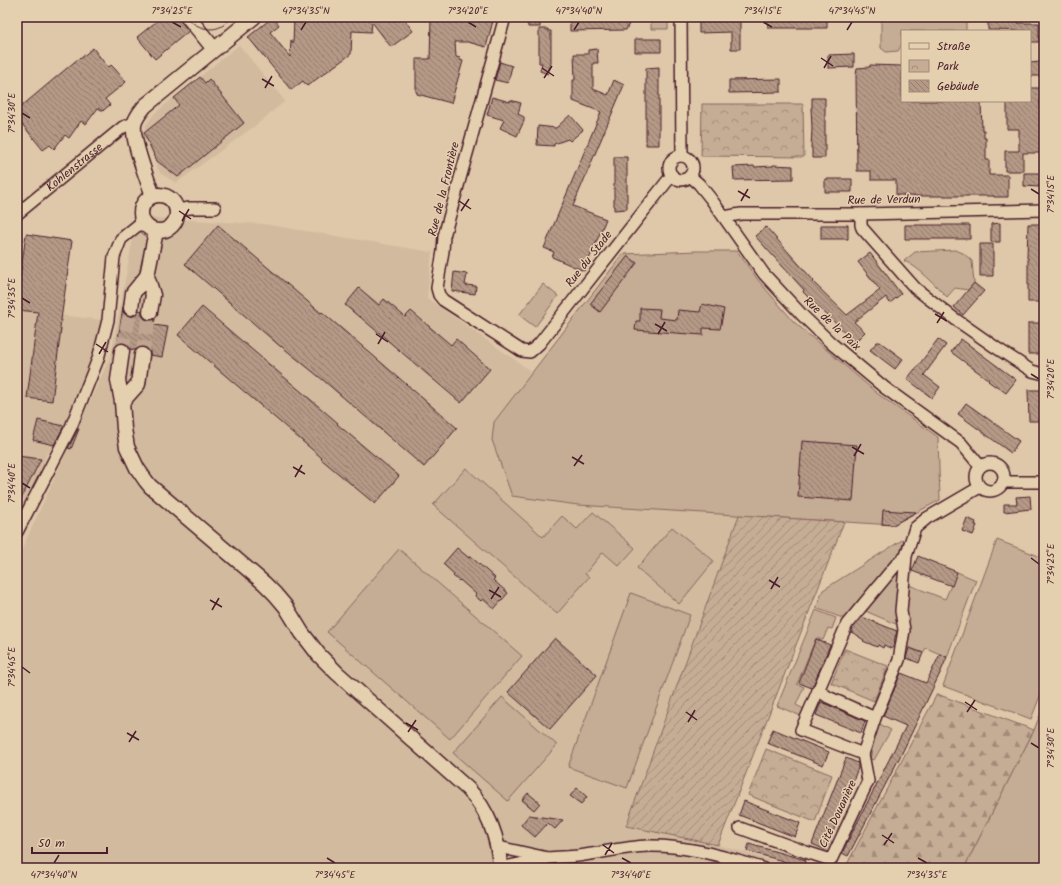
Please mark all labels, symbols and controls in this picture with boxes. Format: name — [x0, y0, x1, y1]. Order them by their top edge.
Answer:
text: 7°34'25"E — [151, 3, 194, 19]
text: 47°34'35"N — [282, 3, 330, 19]
text: 7°34'20"E — [448, 3, 489, 19]
text: 47°34'40"N — [556, 3, 603, 19]
text: 7°34'15"E — [744, 3, 783, 19]
text: 47°34'45"N — [828, 3, 876, 19]
legend — [901, 30, 1031, 102]
text: Straße — [937, 37, 971, 56]
text: Park — [937, 57, 959, 76]
text: Gebäude — [937, 77, 979, 96]
text: 7°34'30"E — [4, 92, 20, 133]
street label: Kohlenstrasse — [42, 138, 107, 196]
street label: Rue de la Frontière — [423, 139, 465, 238]
text: 7°34'15"E — [1043, 174, 1059, 213]
street label: Rue de Verdun — [847, 190, 921, 210]
street label: Rue du Stade — [561, 226, 618, 291]
text: 7°34'35"E — [4, 276, 20, 318]
street label: Rue de la Paix — [799, 292, 866, 356]
text: 7°34'20"E — [1043, 358, 1059, 399]
text: 7°34'40"E — [4, 462, 20, 503]
text: 7°34'25"E — [1043, 542, 1059, 585]
text: 7°34'45"E — [4, 645, 20, 687]
text: 7°34'30"E — [1043, 727, 1059, 768]
street label: Cité Douanière — [814, 776, 862, 851]
scale bar — [32, 829, 107, 855]
text: 50 m — [38, 834, 65, 853]
text: 47°34'40"N — [31, 867, 78, 883]
text: 7°34'45"E — [315, 867, 357, 883]
text: 7°34'40"E — [611, 867, 652, 883]
text: 7°34'35"E — [907, 867, 949, 883]

